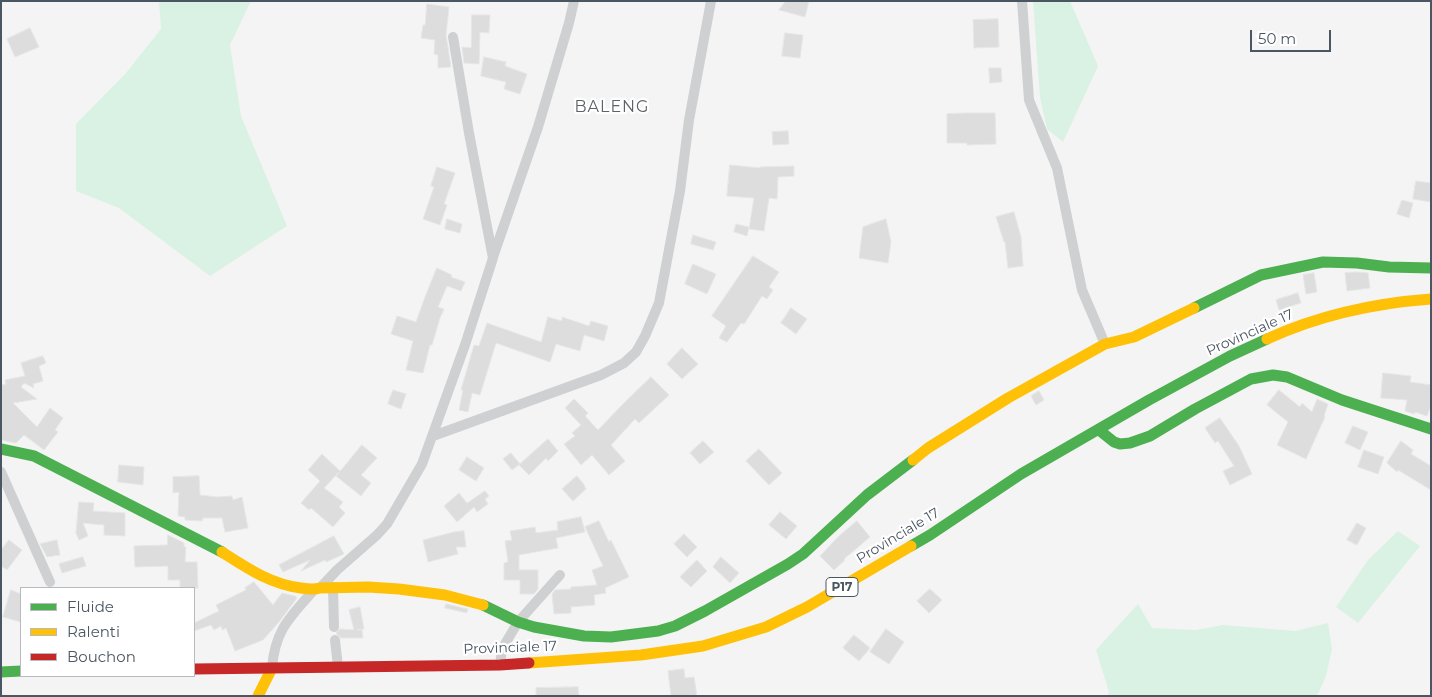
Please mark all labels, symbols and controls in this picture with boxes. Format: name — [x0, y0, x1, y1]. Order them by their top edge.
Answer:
scale bar — [1252, 20, 1333, 52]
text: 50 m — [1258, 29, 1296, 48]
district label: BALENG — [574, 97, 650, 117]
street label: Provinciale 17 — [1204, 306, 1296, 360]
street label: Provinciale 17 — [854, 505, 942, 567]
road number: P17 — [826, 578, 858, 596]
legend — [20, 587, 195, 677]
text: Fluide — [67, 597, 114, 616]
text: Ralenti — [67, 622, 120, 641]
street label: Provinciale 17 — [463, 638, 557, 658]
text: Bouchon — [67, 647, 136, 666]

